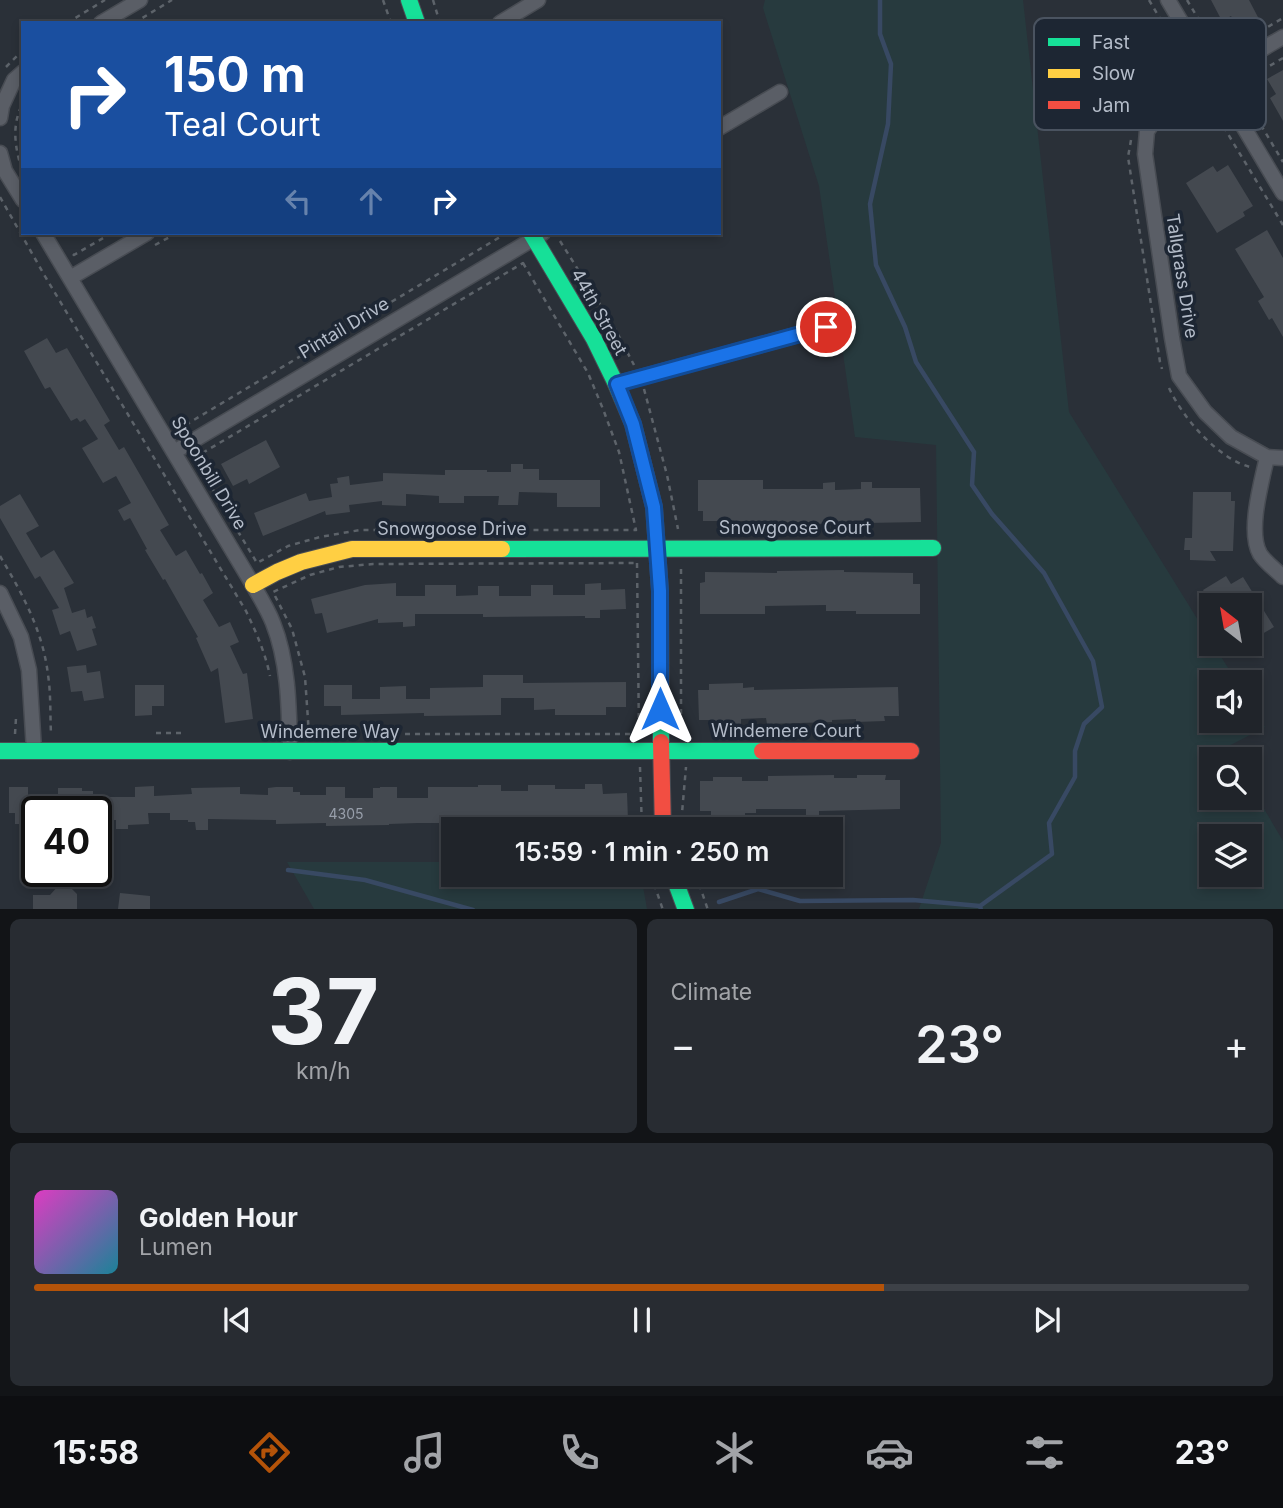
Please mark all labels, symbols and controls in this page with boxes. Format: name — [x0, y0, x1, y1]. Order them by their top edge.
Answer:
legend — [1034, 18, 1266, 130]
text: Fast — [1092, 31, 1130, 54]
text: 150 m — [164, 45, 306, 104]
icon: right — [49, 49, 140, 140]
text: Slow — [1092, 62, 1135, 85]
text: Jam — [1092, 94, 1130, 117]
text: Teal Court — [164, 105, 320, 144]
icon: left — [279, 182, 317, 220]
icon: ahead — [352, 182, 390, 220]
icon: right — [425, 182, 463, 220]
street label: Tallgrass Drive — [1162, 212, 1203, 340]
street label: 44th Street — [567, 265, 632, 359]
street label: Pintail Drive — [295, 293, 392, 363]
pin — [796, 297, 856, 357]
icon: arrive — [807, 308, 845, 346]
street label: Spoonbill Drive — [167, 412, 252, 533]
street label: Snowgoose Court — [719, 517, 871, 538]
street label: Snowgoose Drive — [377, 518, 527, 539]
north arrow — [1199, 593, 1262, 656]
map controls — [1199, 593, 1262, 887]
button: sound — [1199, 670, 1262, 733]
position arrow — [623, 672, 697, 746]
street label: Windemere Court — [711, 720, 861, 741]
street label: Windemere Way — [260, 721, 400, 742]
button: search — [1199, 747, 1262, 810]
speed limit sign: 40 — [21, 796, 112, 887]
house number: 4305 — [328, 805, 364, 822]
button: layers — [1199, 824, 1262, 887]
text: 15:59 · 1 min · 250 m — [515, 836, 769, 867]
text: 37 — [267, 956, 379, 1066]
text: Climate — [671, 978, 752, 1006]
text: 23° — [915, 1013, 1004, 1076]
text: − — [671, 1022, 696, 1068]
text: + — [1224, 1022, 1249, 1068]
text: km/h — [296, 1057, 351, 1085]
text: Golden Hour — [139, 1202, 298, 1233]
text: Lumen — [139, 1233, 213, 1261]
icon: previous — [218, 1301, 256, 1339]
icon: pause — [623, 1301, 661, 1339]
icon: next — [1028, 1301, 1066, 1339]
icon: directions — [245, 1428, 294, 1477]
icon: music — [400, 1428, 449, 1477]
icon: phone — [555, 1428, 604, 1477]
icon: climate — [710, 1428, 759, 1477]
icon: car — [865, 1428, 914, 1477]
icon: filters — [1020, 1428, 1069, 1477]
text: 15:58 — [53, 1433, 139, 1472]
text: 23° — [1175, 1433, 1230, 1472]

